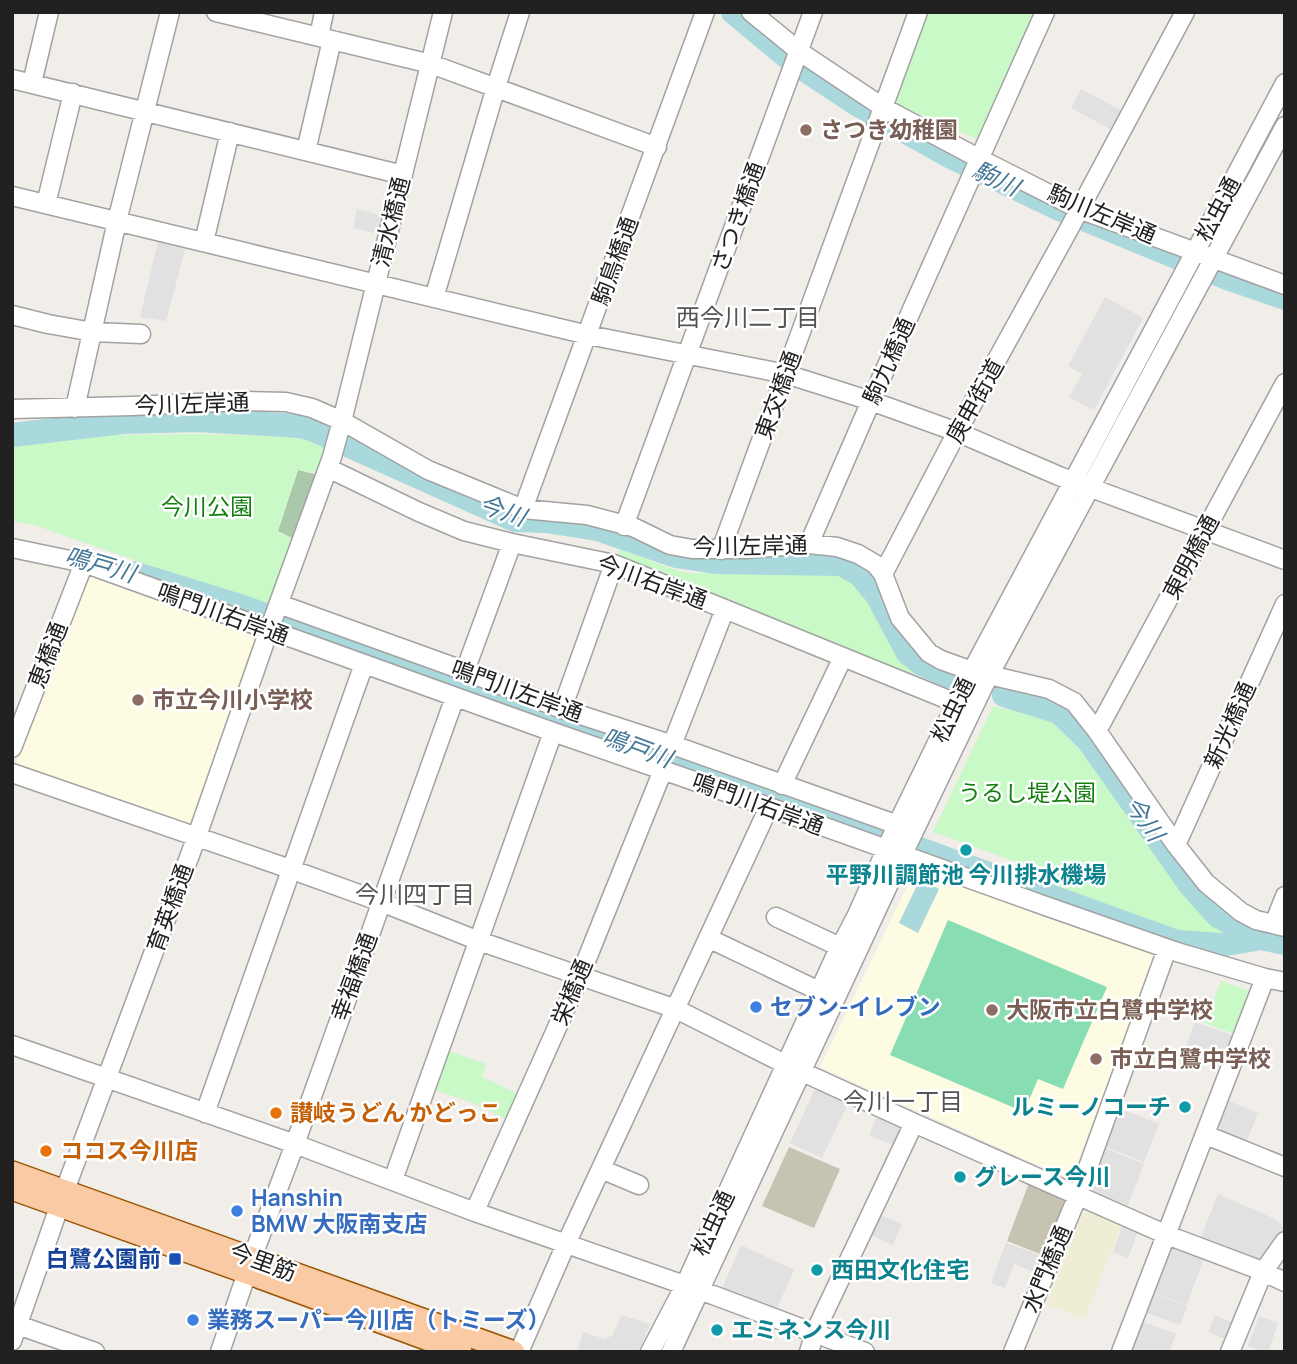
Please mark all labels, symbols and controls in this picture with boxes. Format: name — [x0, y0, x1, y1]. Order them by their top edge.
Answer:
place label: さつき幼稚園 — [820, 113, 958, 145]
marker: さつき幼稚園 — [798, 122, 814, 138]
water label: 駒川 — [968, 153, 1028, 204]
street label: さつき橋通 — [702, 157, 772, 276]
street label: 松虫通 — [1187, 171, 1247, 247]
street label: 清水橋通 — [363, 173, 417, 270]
street label: 駒川左岸通 — [1043, 176, 1162, 250]
street label: 駒鳥橋通 — [583, 212, 645, 309]
district label: 西今川二丁目 — [676, 300, 820, 333]
street label: 駒九橋通 — [855, 312, 921, 409]
street label: 東交橋通 — [746, 346, 808, 443]
street label: 庚申街道 — [938, 353, 1010, 449]
street label: 今川左岸通 — [134, 385, 250, 421]
water label: 今川 — [474, 486, 533, 534]
park label: 今川公園 — [161, 490, 253, 522]
street label: 東明橋通 — [1154, 508, 1226, 605]
street label: 今川左岸通 — [692, 528, 808, 562]
water label: 鳴戸川 — [61, 538, 142, 590]
street label: 今川右岸通 — [593, 546, 712, 616]
street label: 鳴門川右岸通 — [153, 574, 294, 652]
street label: 恵橋通 — [20, 617, 74, 693]
street label: 鳴門川左岸通 — [447, 651, 588, 729]
street label: 松虫通 — [923, 672, 982, 748]
street label: 新光橋通 — [1196, 676, 1262, 773]
place label: 市立今川小学校 — [152, 683, 313, 715]
marker: 市立今川小学校 — [130, 692, 146, 708]
water label: 鳴戸川 — [598, 719, 680, 775]
street label: 鳴門川右岸通 — [688, 764, 829, 842]
park label: うるし堤公園 — [958, 776, 1096, 808]
water label: 今川 — [1118, 789, 1174, 850]
marker: 平野川調節池 今川排水機場 — [958, 842, 974, 858]
place label: 平野川調節池 今川排水機場 — [826, 858, 1106, 890]
street label: 育英橋通 — [138, 859, 200, 956]
district label: 今川四丁目 — [355, 877, 475, 910]
street label: 幸福橋通 — [322, 928, 384, 1025]
street label: 栄橋通 — [543, 954, 599, 1030]
place label: セブン-イレブン — [770, 990, 941, 1022]
place label: 大阪市立白鷺中学校 — [1006, 993, 1213, 1025]
marker: セブン-イレブン — [748, 999, 764, 1015]
marker: 大阪市立白鷺中学校 — [984, 1002, 1000, 1018]
place label: 市立白鷺中学校 — [1110, 1042, 1271, 1074]
marker: 市立白鷺中学校 — [1088, 1051, 1104, 1067]
district label: 今川一丁目 — [843, 1084, 963, 1117]
place label: ルミーノコーチ — [1011, 1090, 1171, 1122]
place label: 讃岐うどん かどっこ — [290, 1096, 502, 1128]
marker: ルミーノコーチ — [1177, 1099, 1193, 1115]
marker: 讃岐うどん かどっこ — [268, 1105, 284, 1121]
place label: ココス今川店 — [60, 1134, 198, 1166]
marker: ココス今川店 — [38, 1143, 54, 1159]
place label: グレース今川 — [974, 1160, 1111, 1192]
marker: グレース今川 — [952, 1169, 968, 1185]
place label: Hanshin BMW 大阪南支店 — [251, 1181, 427, 1239]
street label: 松虫通 — [683, 1185, 741, 1261]
marker: Hanshin BMW 大阪南支店 — [229, 1203, 245, 1219]
street label: 水門橋通 — [1013, 1220, 1079, 1317]
street label: 今里筋 — [225, 1234, 301, 1288]
place label: 白鷺公園前 — [46, 1242, 161, 1274]
marker: 白鷺公園前 — [167, 1251, 183, 1267]
place label: 西田文化住宅 — [831, 1253, 969, 1285]
marker: 西田文化住宅 — [809, 1262, 825, 1278]
place label: 業務スーパー今川店（トミーズ） — [207, 1303, 551, 1335]
marker: 業務スーパー今川店（トミーズ） — [185, 1312, 201, 1328]
place label: エミネンス今川 — [731, 1313, 892, 1345]
marker: エミネンス今川 — [709, 1322, 725, 1338]

